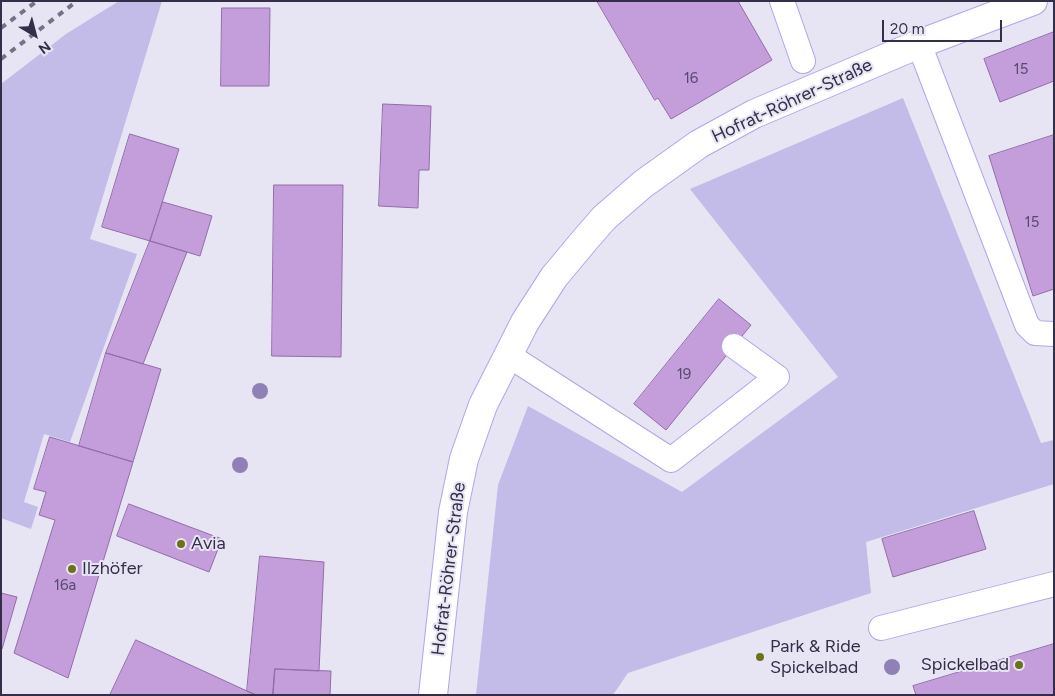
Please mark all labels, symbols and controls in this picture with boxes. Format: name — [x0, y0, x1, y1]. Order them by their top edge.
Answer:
north arrow — [10, 10, 60, 60]
scale bar — [885, 10, 1005, 42]
text: 20 m — [890, 20, 924, 38]
text: N — [35, 37, 54, 57]
street label: Hofrat-Röhrer-Straße — [708, 54, 876, 148]
house number: 15 — [1014, 61, 1028, 79]
house number: 16 — [684, 70, 698, 88]
house number: 15 — [1025, 214, 1039, 232]
house number: 19 — [677, 366, 691, 384]
street label: Hofrat-Röhrer-Straße — [428, 481, 470, 657]
place label: Avia — [191, 533, 226, 555]
marker: Avia — [175, 538, 187, 550]
place label: Ilzhöfer — [82, 558, 143, 580]
marker: Ilzhöfer — [66, 563, 78, 575]
house number: 16a — [54, 577, 76, 595]
place label: Park & Ride Spickelbad — [770, 636, 861, 679]
marker: Park & Ride Spickelbad — [754, 651, 766, 663]
place label: Spickelbad — [921, 654, 1009, 676]
marker: Spickelbad — [1013, 659, 1025, 671]

